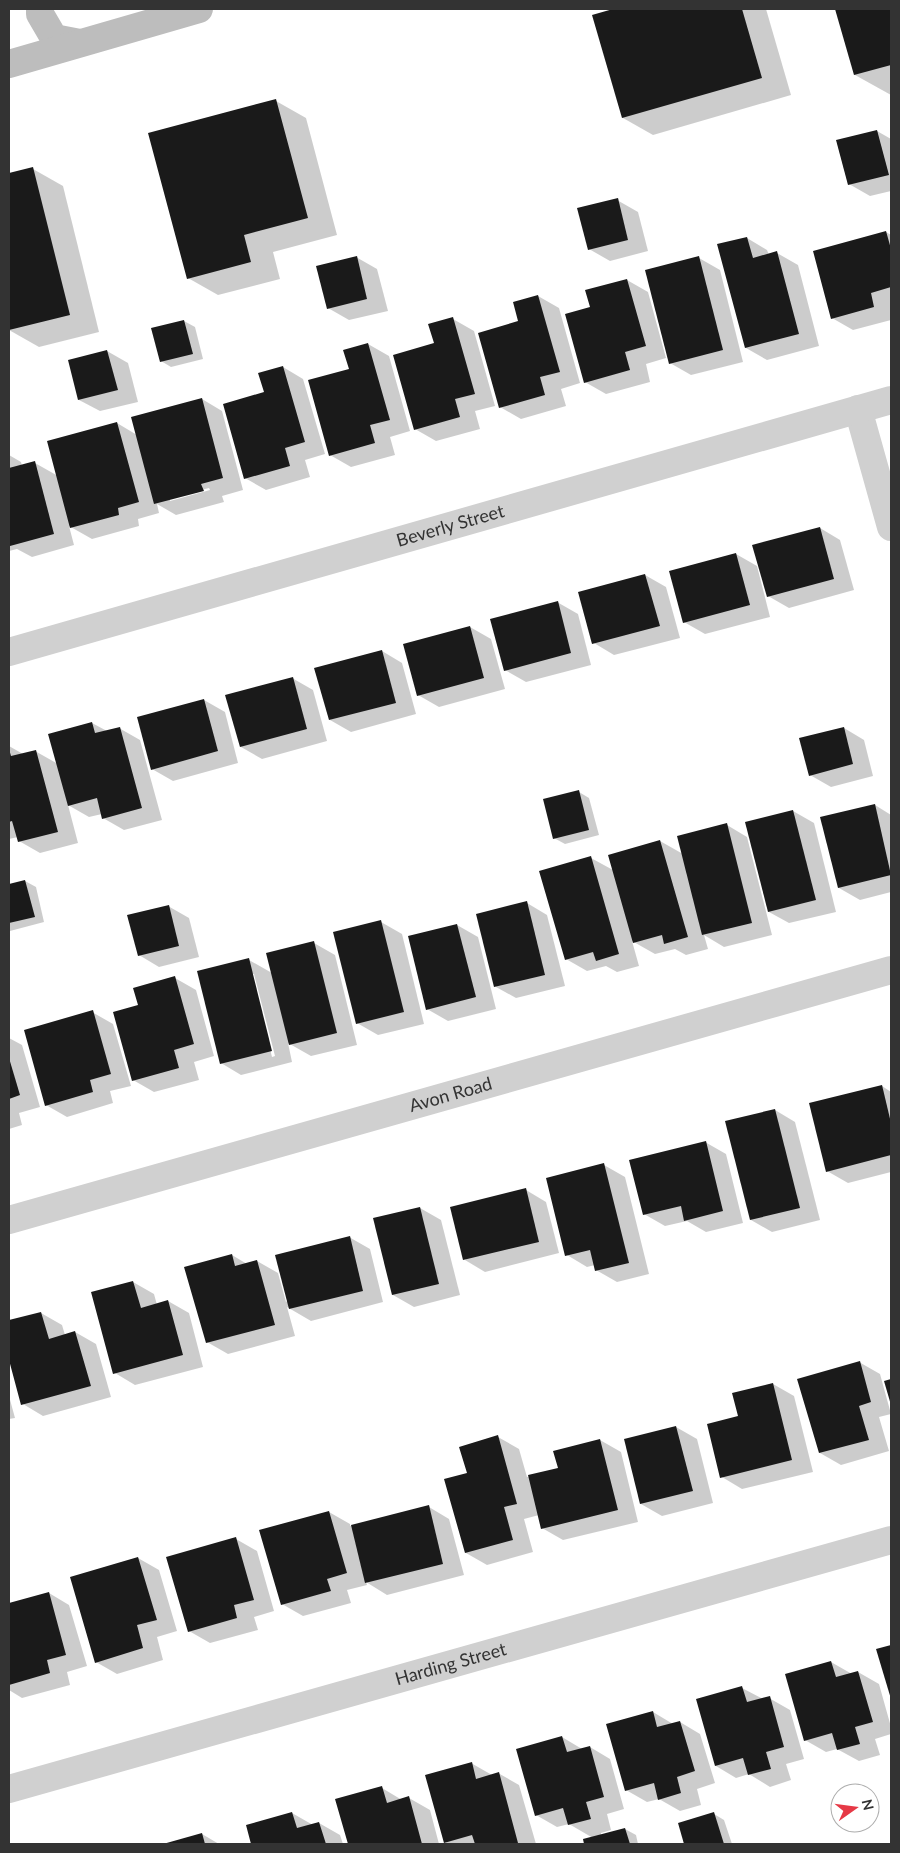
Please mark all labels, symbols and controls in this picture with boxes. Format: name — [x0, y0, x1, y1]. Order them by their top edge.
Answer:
street label: Beverly Street — [394, 499, 507, 551]
street label: Avon Road — [406, 1072, 494, 1116]
street label: Harding Street — [392, 1637, 509, 1689]
north arrow — [830, 1783, 880, 1833]
text: N — [859, 1797, 878, 1812]

